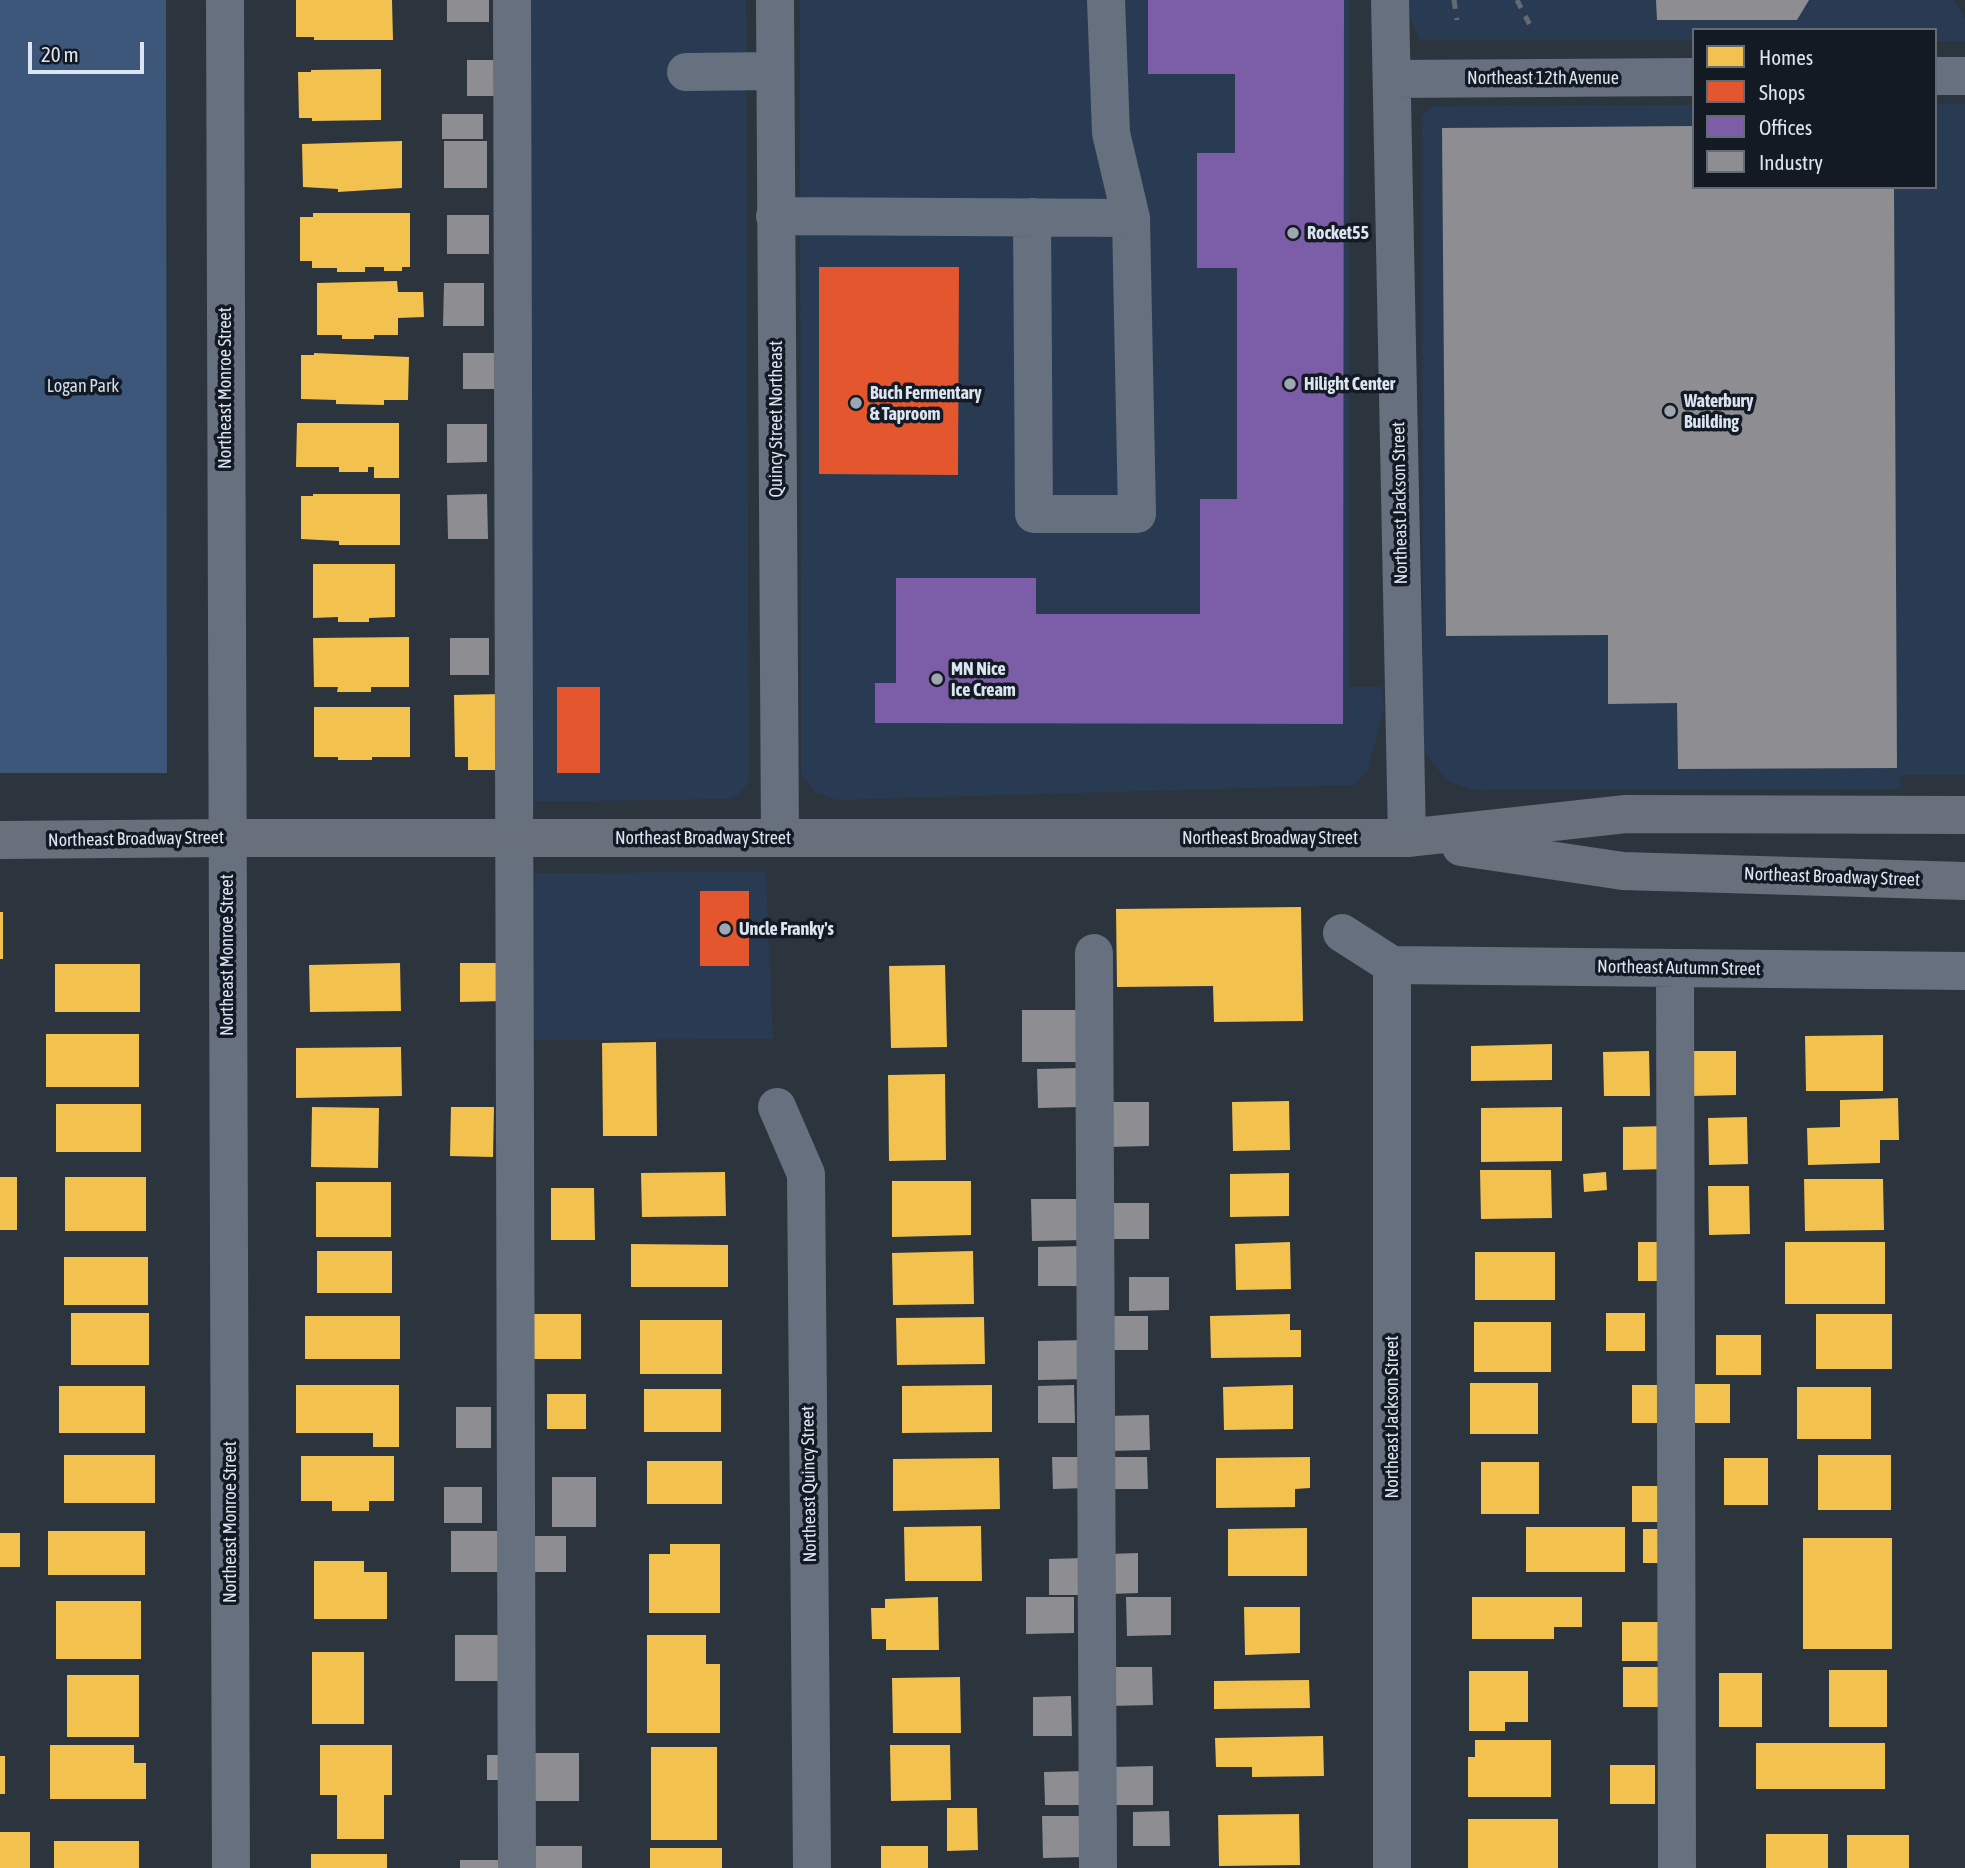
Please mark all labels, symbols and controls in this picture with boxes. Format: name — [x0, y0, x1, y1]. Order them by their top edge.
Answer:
scale bar — [32, 28, 147, 72]
legend — [1692, 28, 1937, 189]
text: 20 m — [41, 42, 79, 66]
text: Homes — [1759, 45, 1813, 69]
street label: Northeast 12th Avenue — [1467, 67, 1619, 89]
text: Shops — [1759, 80, 1805, 104]
text: Offices — [1759, 115, 1812, 139]
text: Industry — [1759, 150, 1823, 174]
place label: Rocket55 — [1307, 222, 1369, 244]
marker: Rocket55 — [1285, 225, 1301, 241]
street label: Northeast Monroe Street — [214, 307, 236, 469]
street label: Quincy Street Northeast — [765, 341, 787, 497]
place label: Hilight Center — [1304, 373, 1395, 395]
park label: Logan Park — [47, 375, 119, 397]
marker: Hilight Center — [1282, 376, 1298, 392]
place label: Buch Fermentary & Taproom — [870, 382, 982, 424]
place label: Waterbury Building — [1684, 390, 1753, 432]
marker: Buch Fermentary & Taproom — [848, 395, 864, 411]
marker: Waterbury Building — [1662, 403, 1678, 419]
street label: Northeast Jackson Street — [1388, 421, 1412, 585]
place label: MN Nice Ice Cream — [951, 658, 1016, 700]
marker: MN Nice Ice Cream — [929, 671, 945, 687]
street label: Northeast Broadway Street — [48, 827, 224, 851]
street label: Northeast Broadway Street — [615, 827, 791, 849]
street label: Northeast Broadway Street — [1182, 827, 1358, 849]
street label: Northeast Broadway Street — [1744, 863, 1920, 891]
street label: Northeast Monroe Street — [216, 874, 238, 1036]
place label: Uncle Franky's — [739, 918, 834, 940]
marker: Uncle Franky's — [717, 921, 733, 937]
street label: Northeast Autumn Street — [1597, 956, 1761, 980]
street label: Northeast Jackson Street — [1381, 1336, 1403, 1498]
street label: Northeast Quincy Street — [797, 1405, 821, 1563]
street label: Northeast Monroe Street — [219, 1441, 241, 1603]

